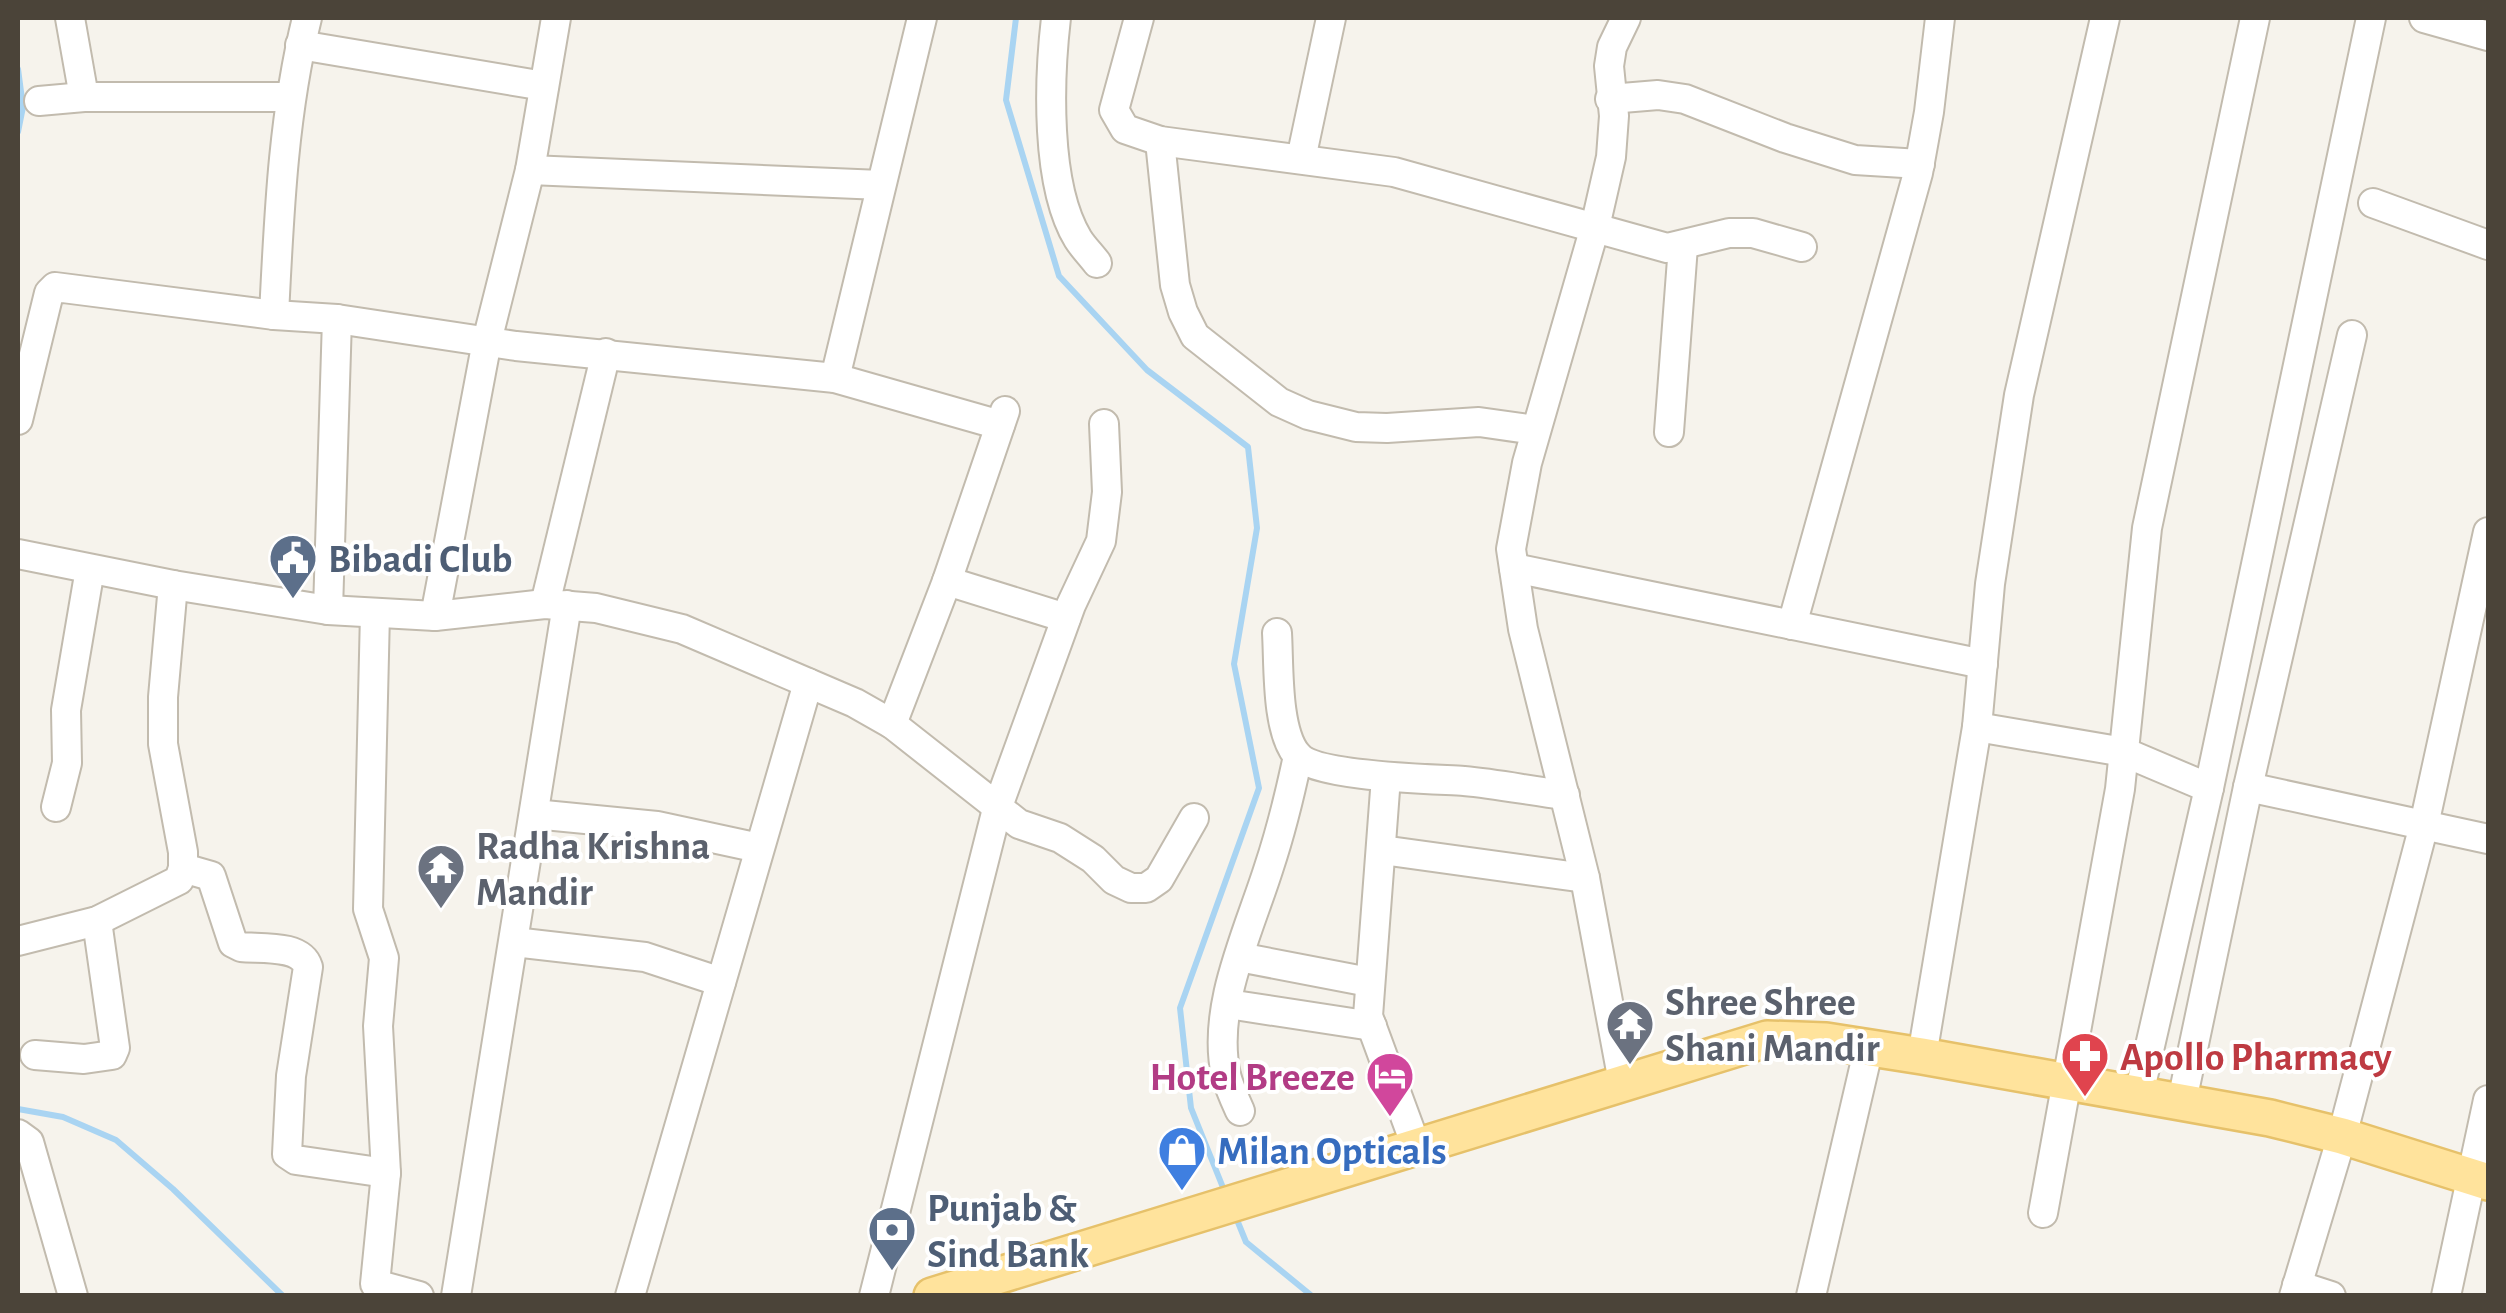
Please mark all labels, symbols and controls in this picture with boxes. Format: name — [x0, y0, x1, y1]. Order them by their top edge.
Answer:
public building icon: Bibadi Club — [267, 532, 319, 600]
place label: Bibadi Club — [328, 540, 512, 580]
place label: Radha Krishna Mandir — [476, 827, 710, 913]
temple icon: Radha Krishna Mandir — [415, 842, 467, 910]
place label: Shree Shree Shani Mandir — [1665, 983, 1880, 1069]
temple icon: Shree Shree Shani Mandir — [1604, 998, 1656, 1066]
pharmacy icon: Apollo Pharmacy — [2059, 1030, 2111, 1098]
place label: Apollo Pharmacy — [2120, 1038, 2392, 1078]
hotel icon: Hotel Breeze — [1364, 1050, 1416, 1118]
place label: Hotel Breeze — [1150, 1058, 1355, 1098]
shop icon: Milan Opticals — [1156, 1124, 1208, 1192]
place label: Milan Opticals — [1217, 1132, 1447, 1172]
place label: Punjab & Sind Bank — [927, 1189, 1089, 1275]
bank icon: Punjab & Sind Bank — [866, 1204, 918, 1272]

